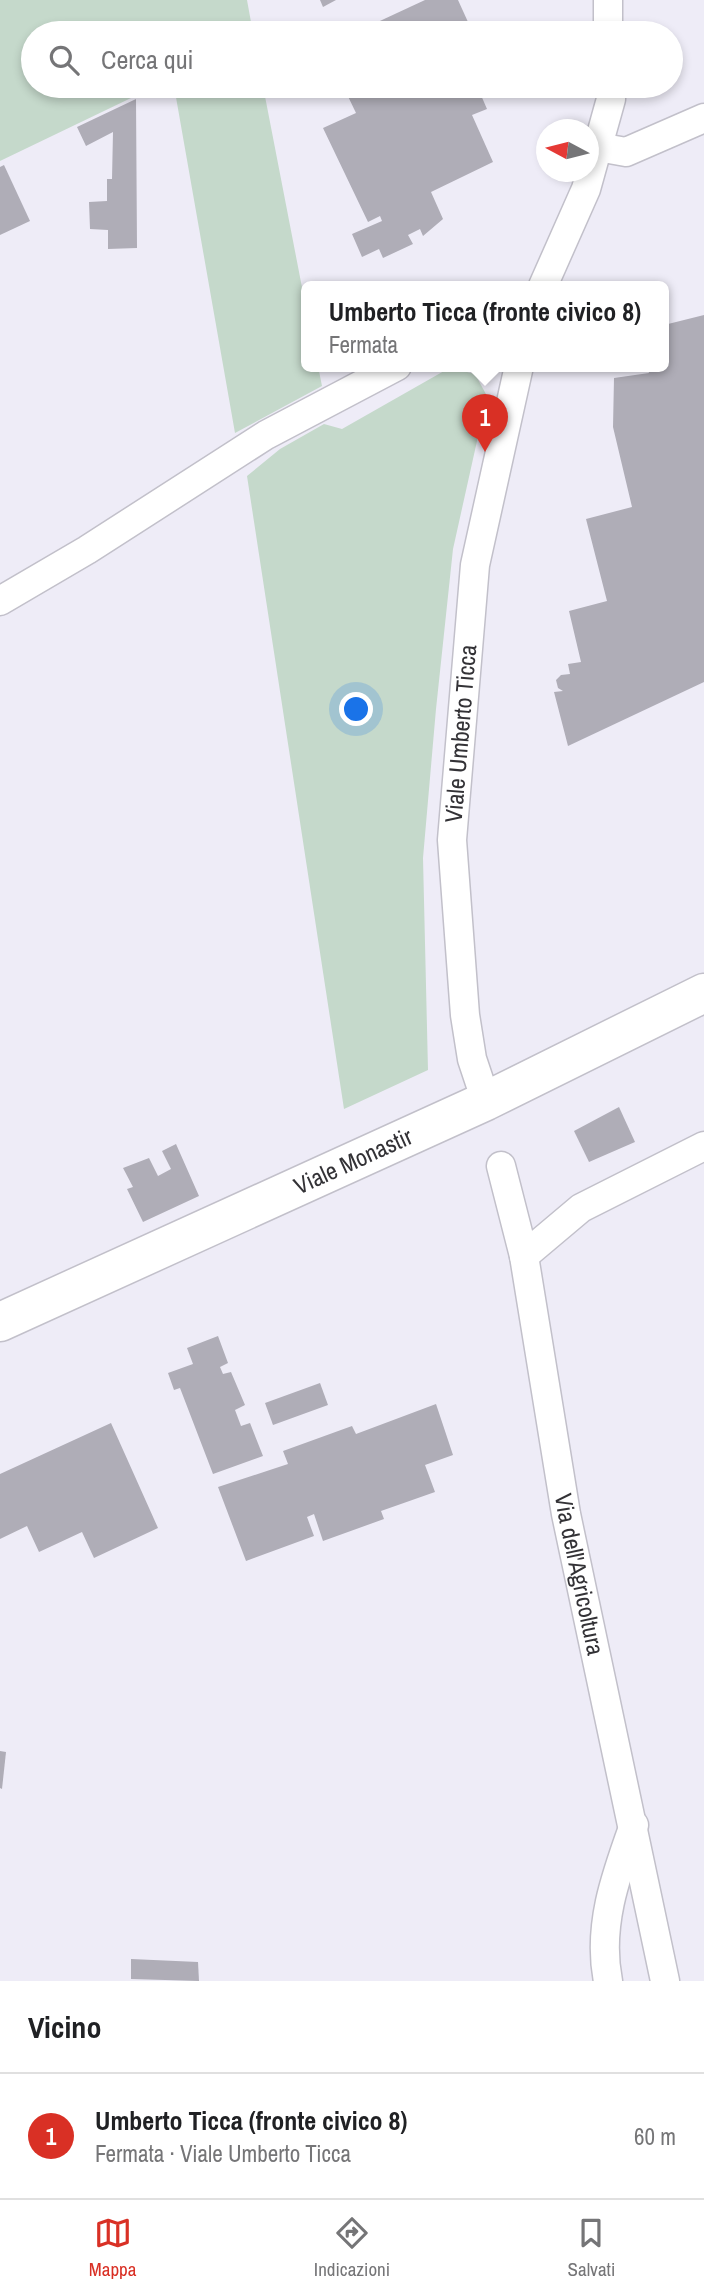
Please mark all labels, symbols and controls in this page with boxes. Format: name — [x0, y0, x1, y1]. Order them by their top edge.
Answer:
search box — [21, 21, 683, 98]
icon: search — [45, 41, 83, 79]
text: Cerca qui — [101, 42, 193, 77]
north arrow — [536, 119, 599, 182]
popup — [301, 281, 669, 372]
text: Umberto Ticca (fronte civico 8) — [329, 294, 641, 329]
text: Fermata — [329, 329, 398, 360]
pin: 1 — [462, 394, 508, 452]
street label: Viale Umberto Ticca — [437, 643, 483, 824]
your location — [339, 692, 373, 726]
street label: Viale Monastir — [288, 1120, 417, 1201]
street label: Via dell'Agricoltura — [548, 1491, 612, 1658]
text: Vicino — [28, 2007, 101, 2047]
text: Umberto Ticca (fronte civico 8) — [95, 2103, 407, 2138]
text: 1 — [46, 2121, 56, 2152]
text: 60 m — [634, 2121, 676, 2152]
text: Fermata · Viale Umberto Ticca — [95, 2138, 351, 2169]
tab: Mappa — [89, 2214, 136, 2282]
tab: Indicazioni — [314, 2214, 390, 2282]
tab: Salvati — [568, 2214, 615, 2282]

